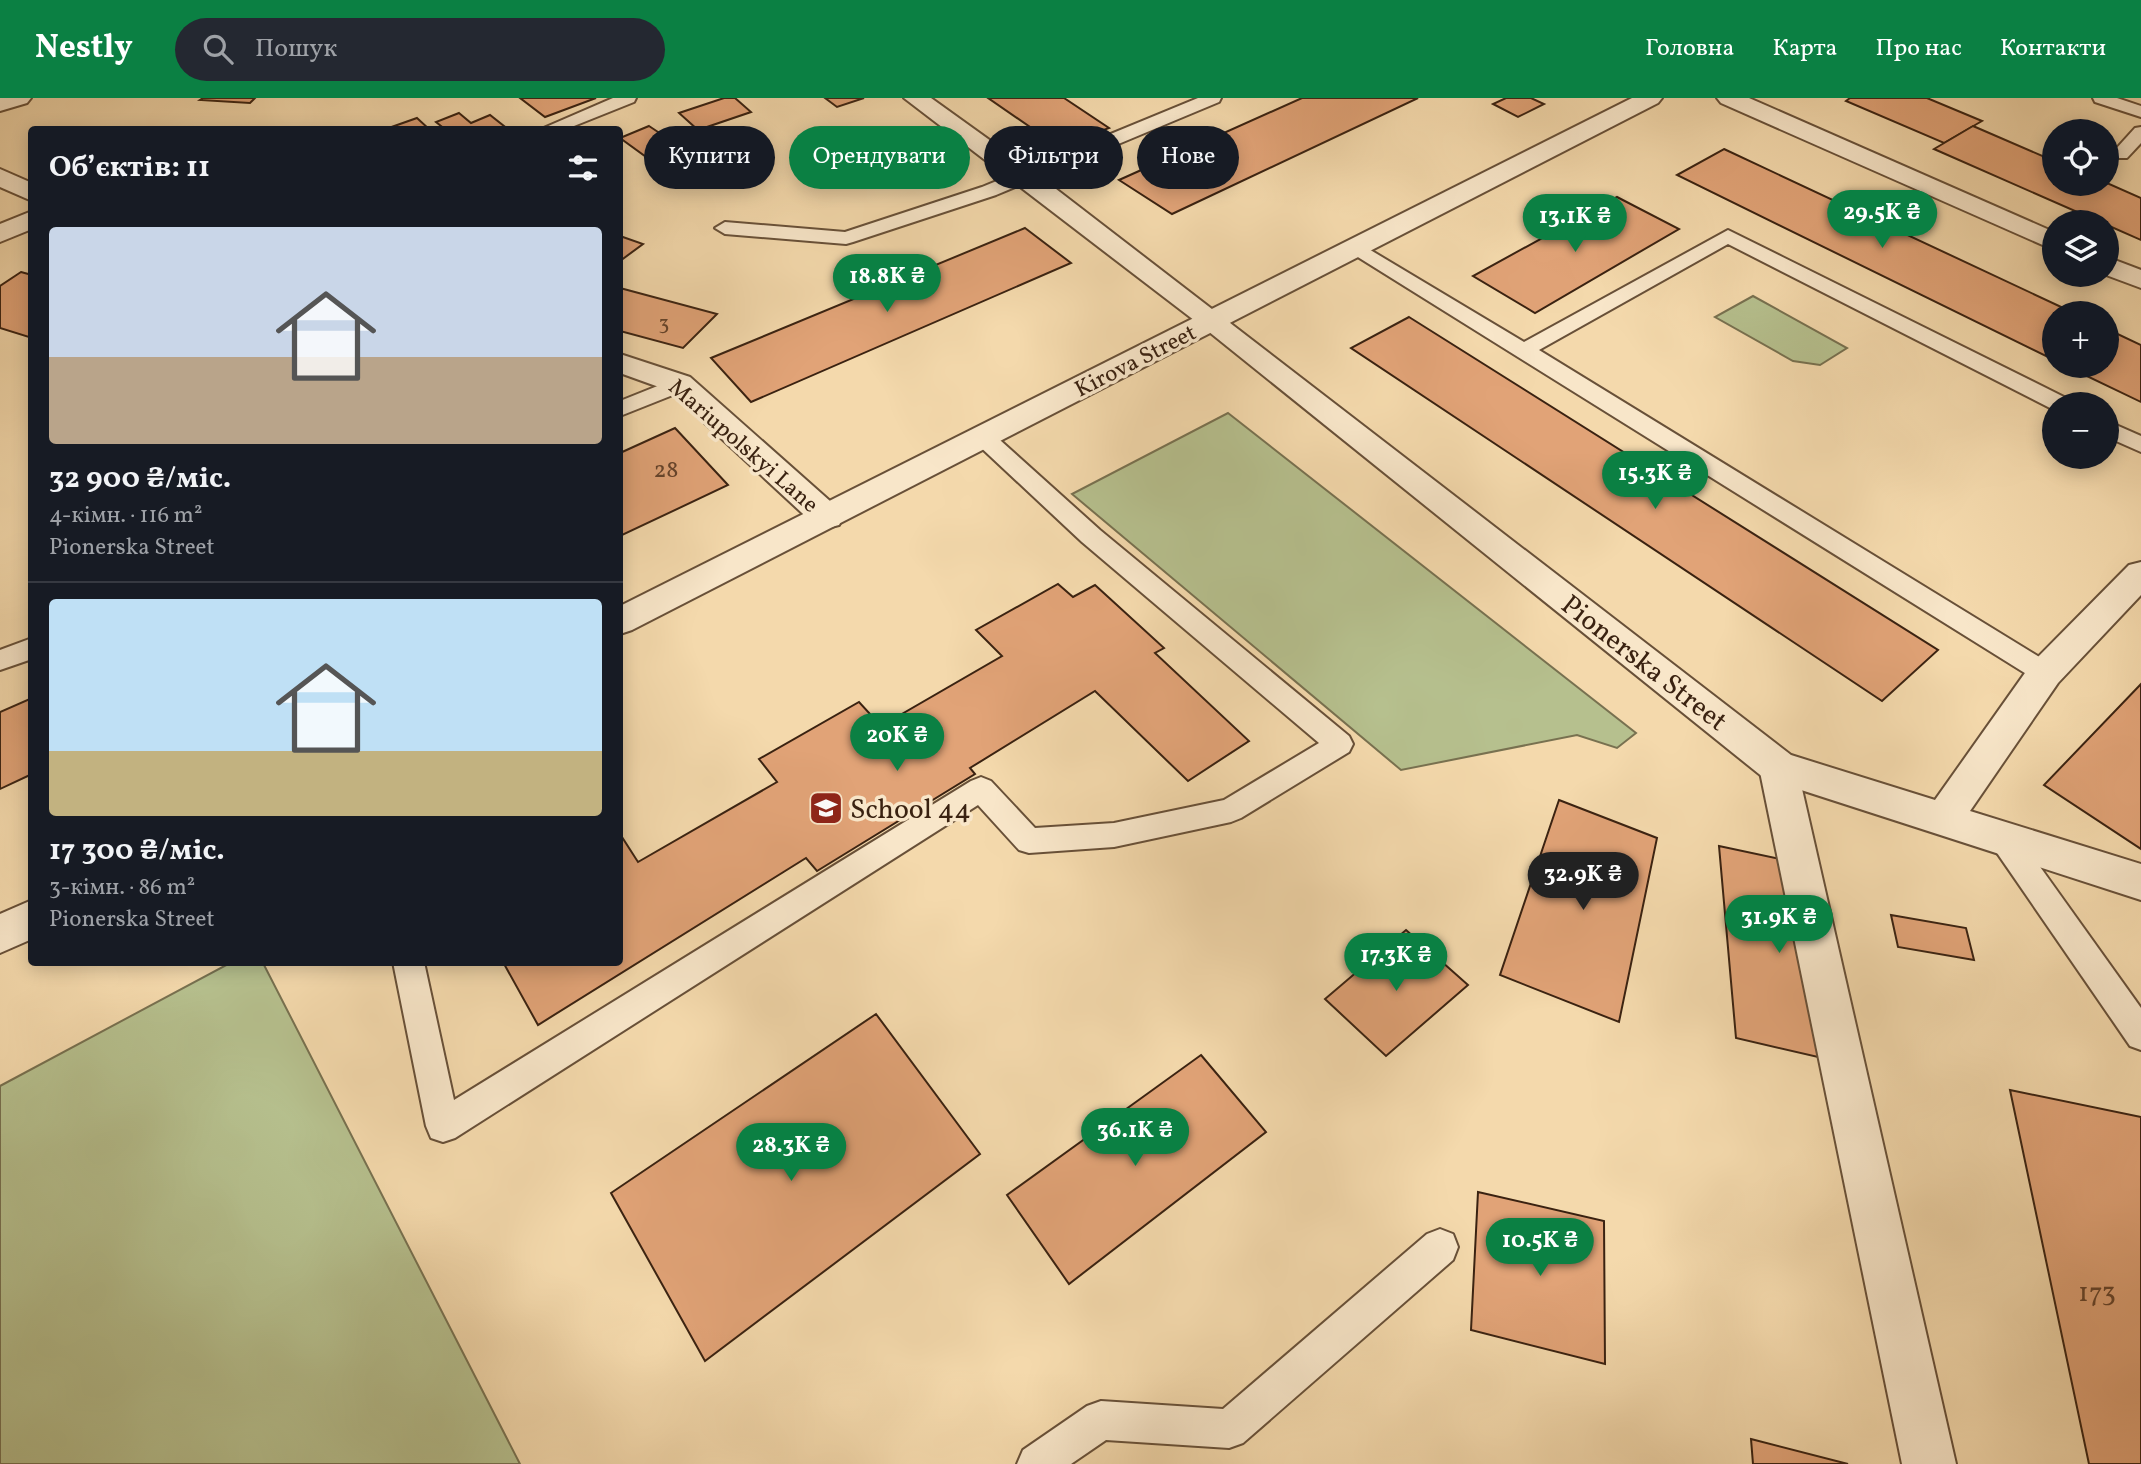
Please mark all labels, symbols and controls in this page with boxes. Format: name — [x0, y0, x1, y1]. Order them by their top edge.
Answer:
search box — [175, 18, 665, 81]
text: Nestly — [35, 26, 133, 72]
icon: search — [199, 30, 237, 68]
text: Пошук — [255, 31, 337, 67]
text: Головна — [1645, 32, 1734, 66]
text: Карта — [1772, 32, 1838, 66]
text: Про нас — [1876, 32, 1962, 66]
text: Контакти — [2000, 32, 2106, 66]
map controls — [2042, 119, 2119, 469]
button: locate — [2042, 119, 2119, 196]
chip: Купити — [644, 126, 775, 189]
chip: Орендувати — [789, 126, 970, 189]
chip: Фільтри — [984, 126, 1123, 189]
chip: Нове — [1137, 126, 1239, 189]
text: Об’єктів: 11 — [49, 147, 210, 189]
icon: filters — [564, 149, 602, 187]
pin: 29.5K ₴ — [1817, 190, 1947, 250]
pin: 13.1K ₴ — [1510, 194, 1640, 254]
text: 29.5K ₴ — [1843, 197, 1921, 229]
text: 13.1K ₴ — [1539, 201, 1611, 233]
button: layers — [2042, 210, 2119, 287]
pin: 18.8K ₴ — [822, 254, 952, 314]
text: 18.8K ₴ — [849, 261, 925, 293]
icon: home — [263, 273, 389, 399]
button: + — [2042, 301, 2119, 378]
house number: 3 — [659, 309, 669, 338]
street label: Kirova Street — [1070, 317, 1202, 406]
street label: Mariupolskyi Lane — [661, 372, 825, 521]
button: − — [2042, 392, 2119, 469]
pin: 15.3K ₴ — [1590, 452, 1720, 511]
house number: 28 — [653, 454, 679, 488]
text: 32 900 ₴/міс. — [49, 458, 231, 500]
text: 15.3K ₴ — [1618, 458, 1692, 490]
text: 4-кімн. · 116 m² — [49, 500, 202, 532]
text: Pionerska Street — [49, 532, 215, 564]
street label: Pionerska Street — [1552, 587, 1735, 741]
icon: home — [263, 645, 389, 771]
pin: 20K ₴ — [848, 714, 946, 773]
text: 20K ₴ — [866, 720, 928, 752]
school or university icon: School 44 — [807, 789, 845, 827]
place label: School 44 — [850, 791, 971, 830]
text: 17 300 ₴/міс. — [49, 830, 225, 872]
pin: 32.9K ₴ — [1518, 852, 1648, 912]
text: 32.9K ₴ — [1544, 859, 1622, 891]
text: 3-кімн. · 86 m² — [49, 872, 195, 904]
pin: 31.9K ₴ — [1714, 896, 1844, 955]
text: 31.9K ₴ — [1741, 902, 1817, 934]
text: Pionerska Street — [49, 904, 215, 936]
pin: 17.3K ₴ — [1331, 934, 1461, 993]
text: 17.3K ₴ — [1360, 940, 1432, 972]
pin: 36.1K ₴ — [1070, 1108, 1200, 1168]
text: 36.1K ₴ — [1097, 1115, 1173, 1147]
pin: 28.3K ₴ — [726, 1124, 856, 1183]
text: 28.3K ₴ — [752, 1130, 830, 1162]
pin: 10.5K ₴ — [1475, 1218, 1605, 1278]
text: 10.5K ₴ — [1502, 1225, 1578, 1257]
house number: 173 — [2078, 1274, 2116, 1313]

